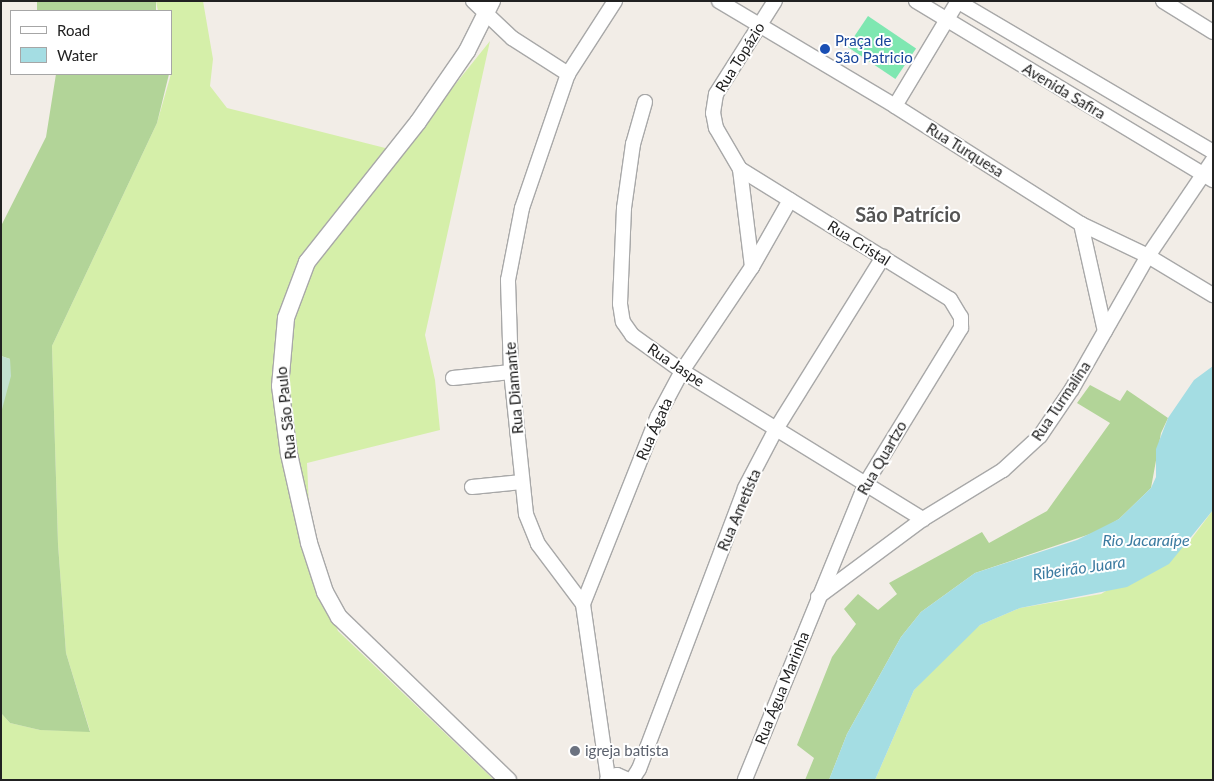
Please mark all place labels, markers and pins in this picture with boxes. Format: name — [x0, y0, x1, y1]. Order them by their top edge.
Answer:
place label: Praça de São Patricio — [835, 31, 913, 66]
marker: Praça de São Patricio — [819, 43, 831, 55]
place label: igreja batista — [585, 742, 669, 760]
marker: igreja batista — [569, 745, 581, 757]

